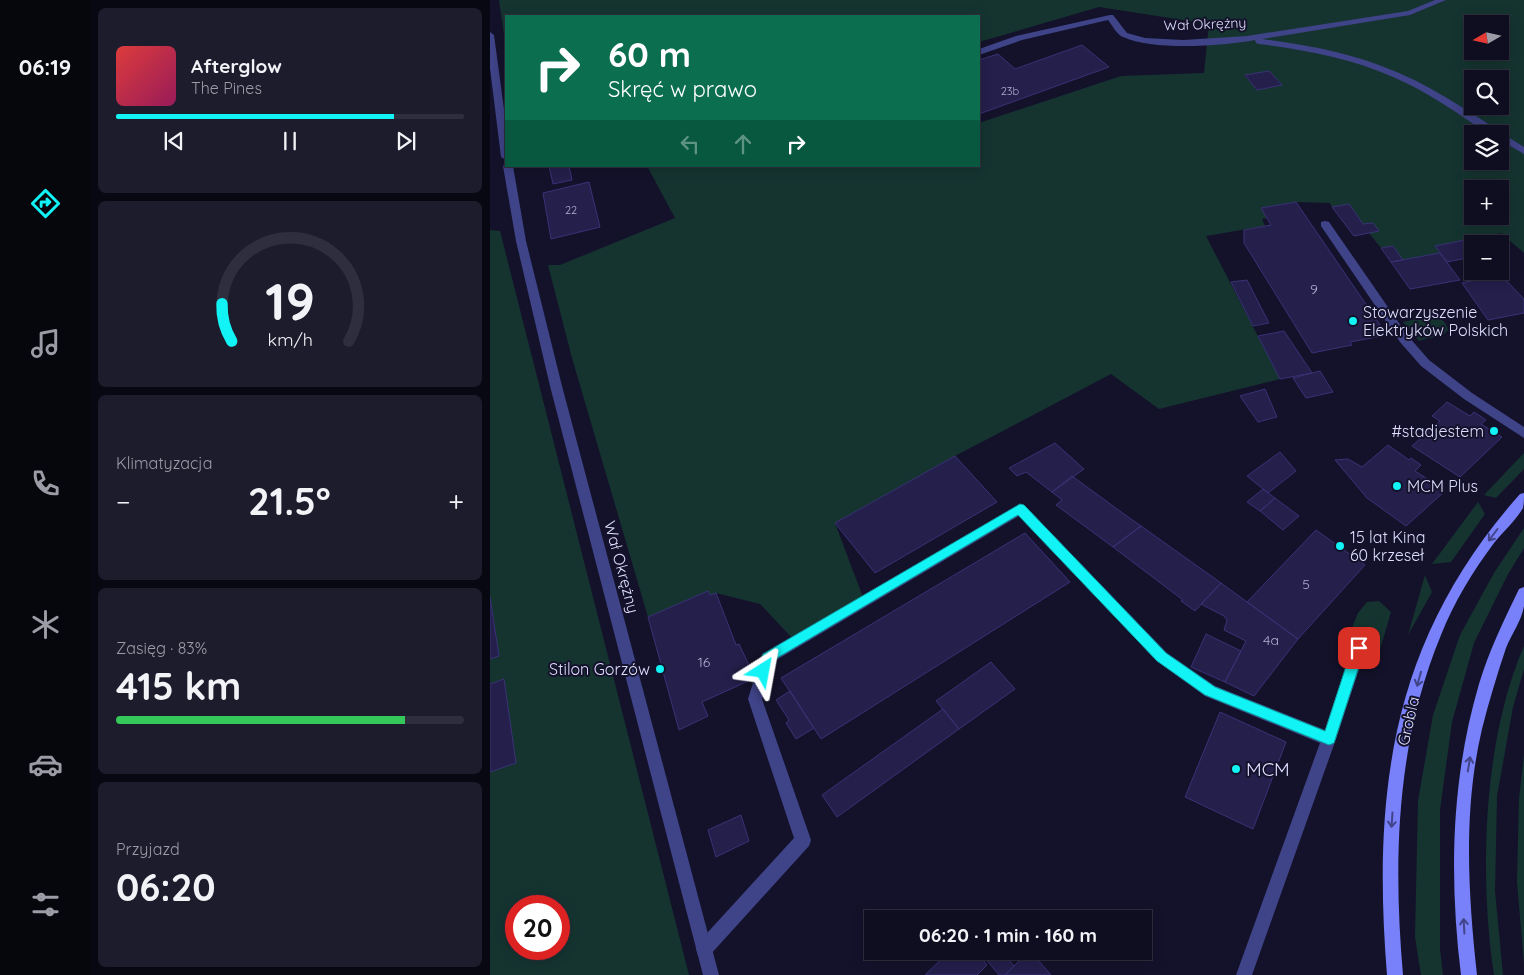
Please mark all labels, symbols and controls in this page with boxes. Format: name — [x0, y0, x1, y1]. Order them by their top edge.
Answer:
street label: Wał Okrężny — [1163, 14, 1247, 34]
north arrow — [1464, 15, 1509, 60]
map controls — [1464, 15, 1509, 280]
text: 60 m — [608, 32, 691, 76]
icon: right — [525, 35, 590, 100]
text: 06:19 — [19, 53, 71, 81]
text: Afterglow — [191, 54, 282, 78]
button: search — [1464, 70, 1509, 115]
text: Skręć w prawo — [608, 75, 757, 103]
text: The Pines — [191, 78, 262, 98]
house number: 23b — [1001, 84, 1020, 98]
button: layers — [1464, 125, 1509, 170]
icon: previous — [160, 127, 188, 155]
icon: pause — [276, 127, 304, 155]
icon: next — [392, 127, 420, 155]
icon: left — [676, 130, 704, 158]
icon: ahead — [729, 130, 757, 158]
icon: right — [782, 130, 810, 158]
button: + — [1464, 180, 1509, 225]
icon: directions — [28, 186, 63, 221]
house number: 22 — [565, 203, 577, 217]
button: − — [1464, 235, 1509, 280]
text: 19 — [265, 268, 315, 333]
house number: 9 — [1310, 280, 1318, 298]
place label: Stowarzyszenie Elektryków Polskich — [1363, 302, 1508, 340]
marker: Stowarzyszenie Elektryków Polskich — [1347, 315, 1359, 327]
icon: music — [28, 326, 63, 361]
text: km/h — [267, 328, 313, 350]
place label: #stadjestem — [1391, 421, 1484, 441]
marker: #stadjestem — [1488, 425, 1500, 437]
text: Klimatyzacja — [116, 453, 212, 473]
icon: phone — [28, 466, 63, 501]
place label: MCM Plus — [1407, 476, 1478, 496]
text: 21.5° — [248, 477, 331, 525]
marker: MCM Plus — [1391, 480, 1403, 492]
text: − — [116, 484, 131, 519]
text: + — [448, 484, 464, 519]
street label: Wał Okrężny — [600, 519, 644, 615]
place label: 15 lat Kina 60 krzeseł — [1350, 527, 1425, 565]
one-way arrow — [1488, 528, 1498, 542]
marker: 15 lat Kina 60 krzeseł — [1334, 540, 1346, 552]
house number: 5 — [1302, 575, 1310, 593]
icon: climate — [28, 607, 63, 642]
pin — [1338, 627, 1380, 669]
house number: 4a — [1263, 631, 1279, 649]
icon: arrive — [1345, 634, 1373, 662]
text: Zasięg · 83% — [116, 638, 207, 658]
position arrow — [736, 644, 788, 696]
house number: 16 — [698, 653, 711, 671]
place label: Stilon Gorzów — [549, 659, 650, 679]
text: 415 km — [116, 662, 241, 710]
marker: Stilon Gorzów — [654, 663, 666, 675]
one-way arrow — [1413, 670, 1423, 686]
street label: Grobla — [1393, 695, 1423, 747]
icon: car — [28, 747, 63, 782]
place label: MCM — [1246, 757, 1290, 781]
one-way arrow — [1464, 757, 1474, 773]
marker: MCM — [1230, 763, 1242, 775]
one-way arrow — [1387, 812, 1397, 828]
text: Przyjazd — [116, 839, 180, 859]
text: 06:20 — [116, 863, 216, 911]
icon: filters — [28, 887, 63, 922]
speed limit sign: 20 — [505, 895, 570, 960]
one-way arrow — [1460, 919, 1469, 935]
text: 06:20 · 1 min · 160 m — [919, 923, 1097, 947]

